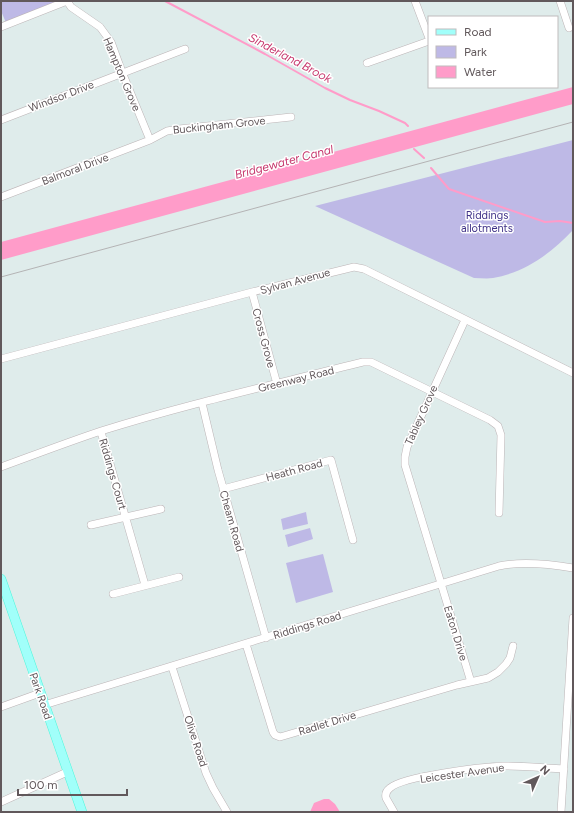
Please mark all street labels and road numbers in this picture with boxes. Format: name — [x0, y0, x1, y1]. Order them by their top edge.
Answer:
street label: Hampton Grove — [100, 35, 143, 113]
street label: Windsor Drive — [27, 78, 96, 115]
street label: Buckingham Grove — [172, 114, 266, 137]
street label: Balmoral Drive — [40, 151, 110, 188]
street label: Sylvan Avenue — [259, 266, 332, 297]
street label: Cross Grove — [249, 307, 278, 369]
street label: Greenway Road — [257, 364, 336, 395]
street label: Tabley Grove — [402, 383, 440, 447]
street label: Riddings Court — [96, 437, 129, 511]
street label: Heath Road — [264, 457, 324, 484]
street label: Cheam Road — [217, 489, 246, 553]
street label: Eaton Drive — [441, 604, 470, 662]
street label: Riddings Road — [271, 609, 343, 642]
street label: Park Road — [26, 671, 55, 721]
street label: Radlet Drive — [297, 709, 358, 738]
street label: Olive Road — [181, 714, 210, 768]
street label: Leicester Avenue — [419, 761, 505, 786]

